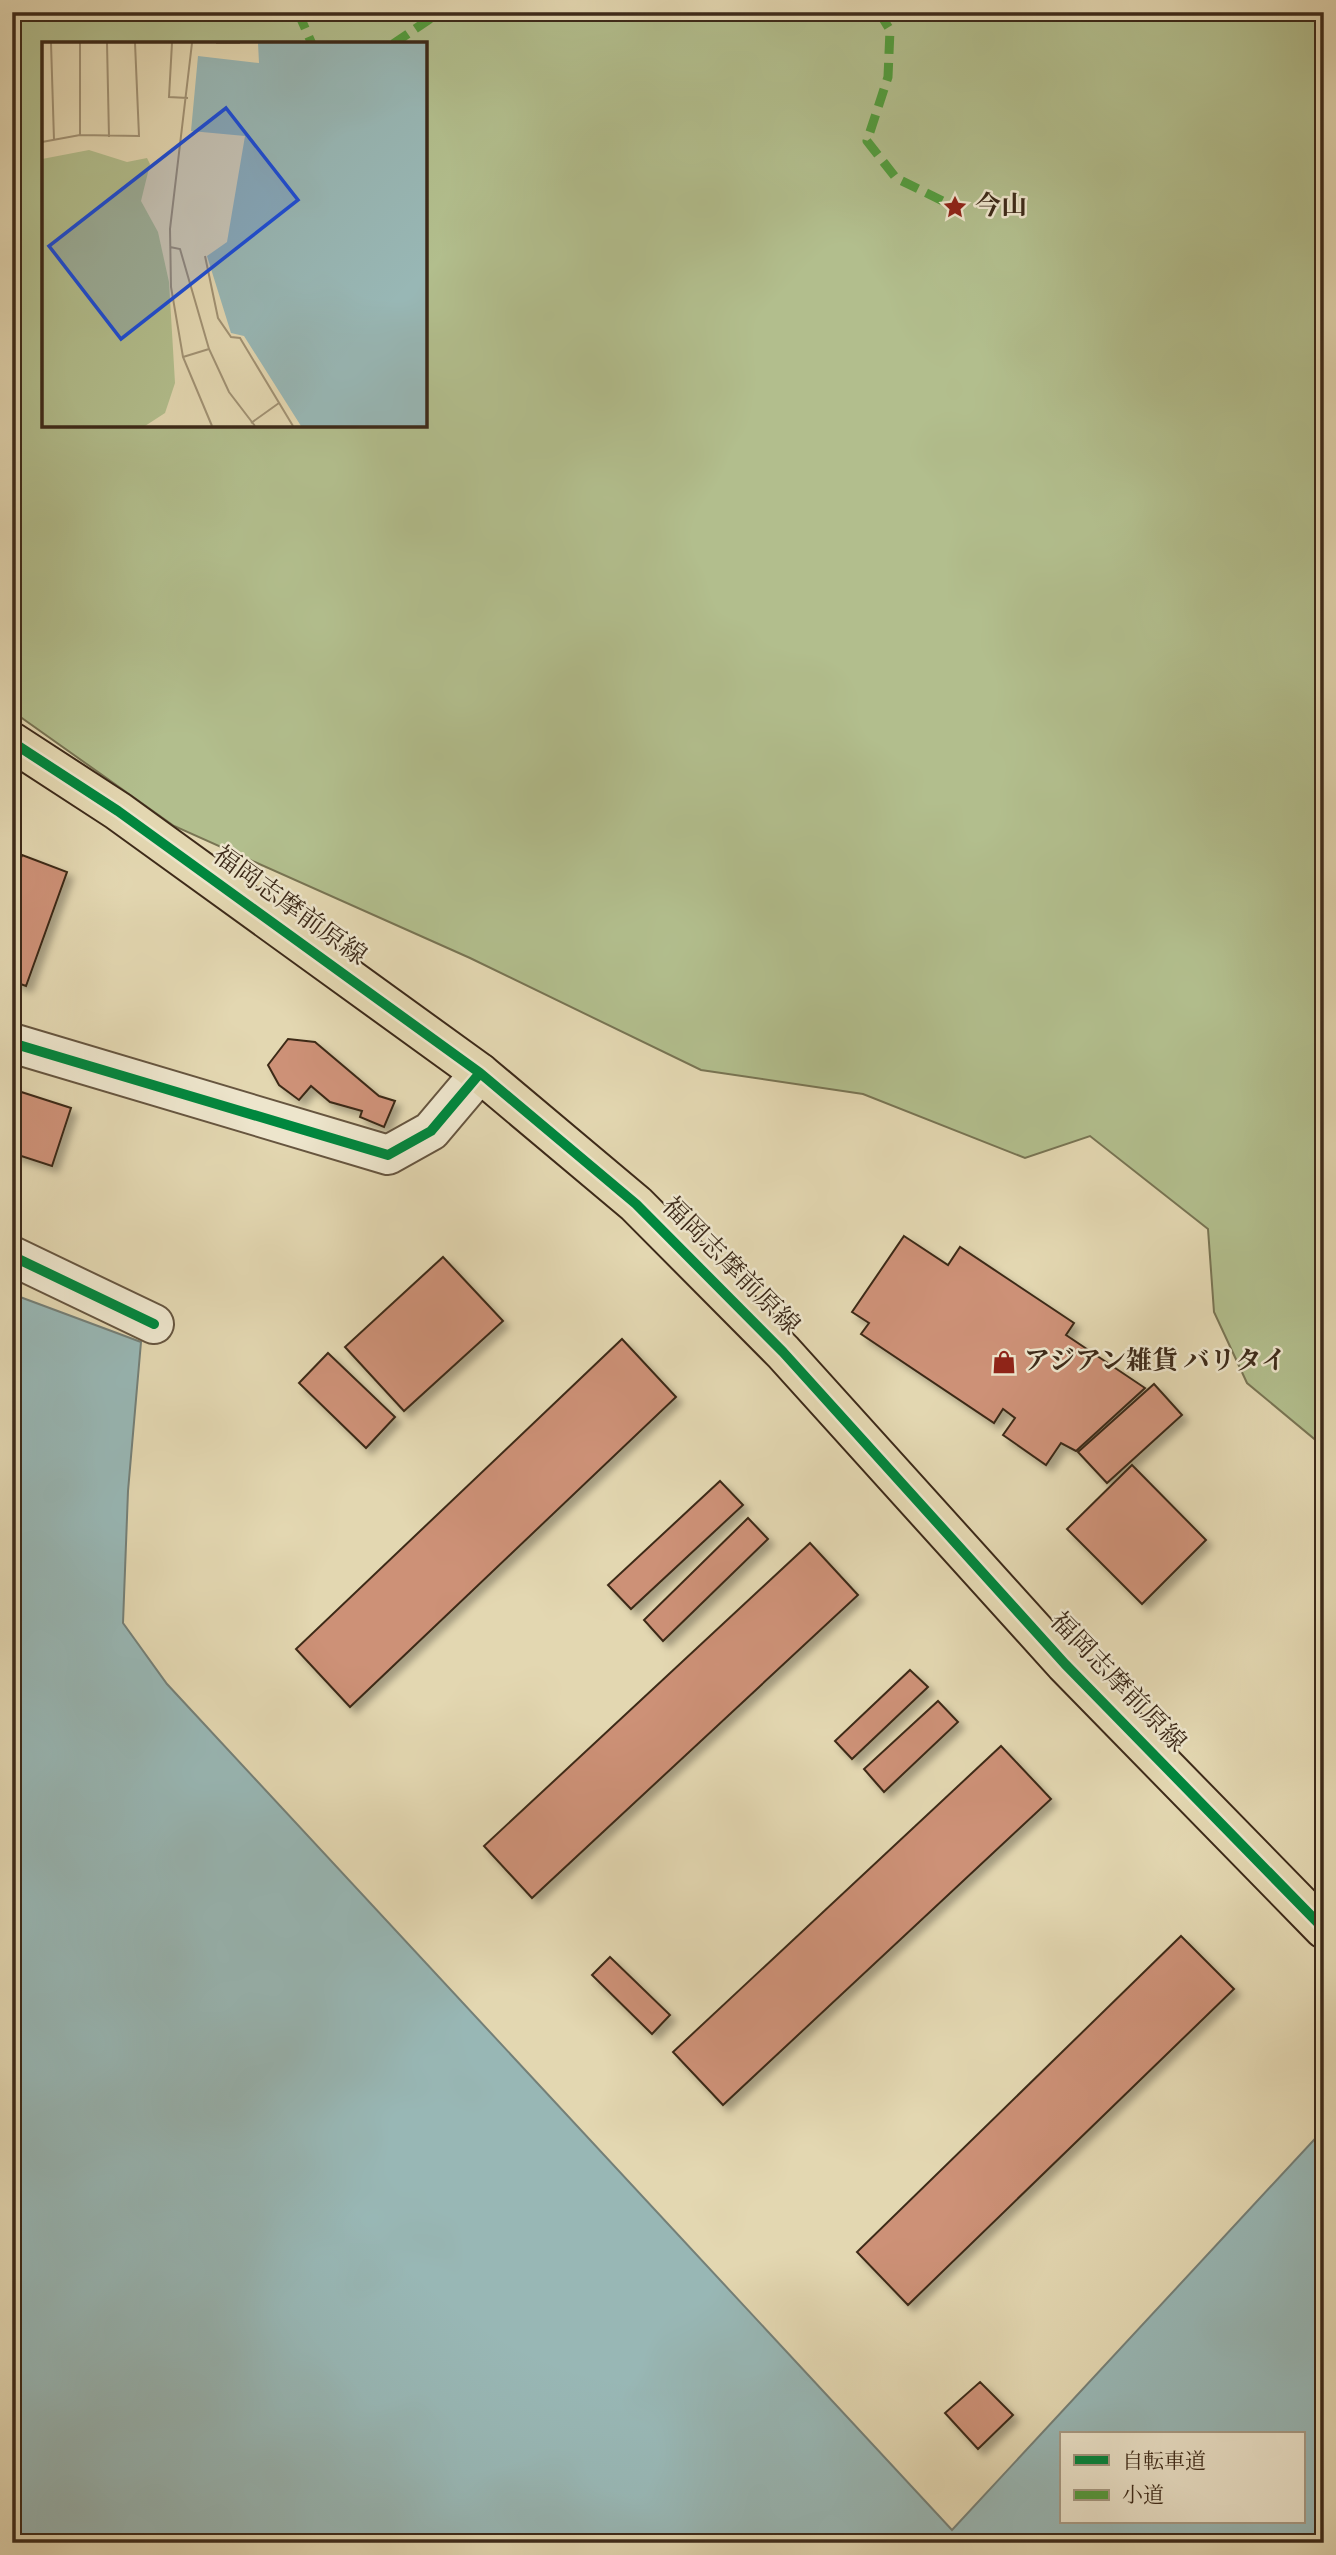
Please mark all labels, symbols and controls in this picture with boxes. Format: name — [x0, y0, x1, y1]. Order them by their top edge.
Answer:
inset map — [42, 42, 427, 427]
place label: 今山 — [975, 189, 1027, 226]
place icon: 今山 — [941, 193, 969, 221]
street label: 福岡志摩前原線 — [204, 839, 374, 975]
street label: 福岡志摩前原線 — [653, 1190, 807, 1344]
place label: アジアン雑貨 バリタイ — [1024, 1344, 1287, 1381]
shop icon: アジアン雑貨 バリタイ — [990, 1348, 1018, 1376]
street label: 福岡志摩前原線 — [1040, 1605, 1194, 1761]
legend — [1060, 2432, 1304, 2524]
text: 自転車道 — [1122, 2448, 1206, 2478]
text: 小道 — [1122, 2482, 1164, 2512]

